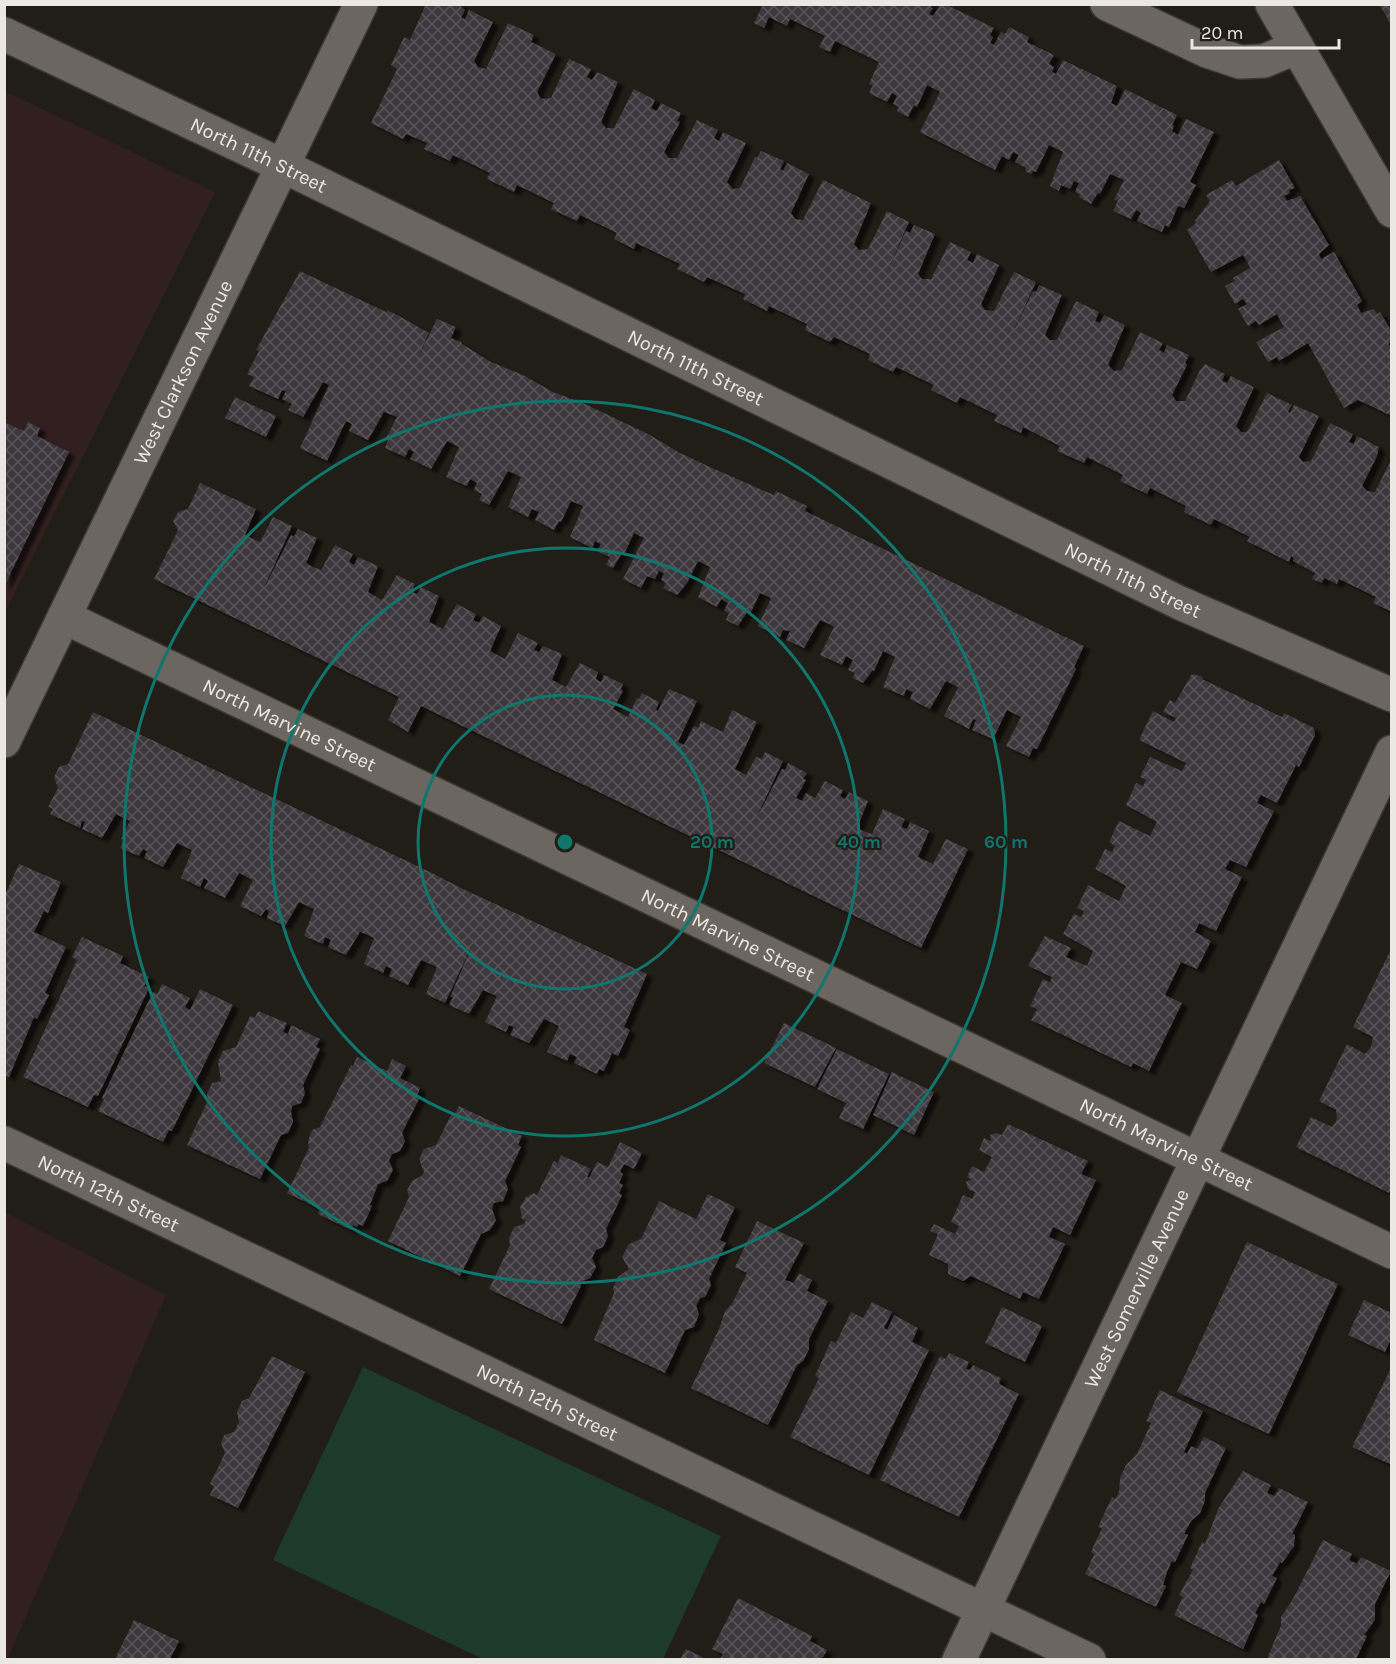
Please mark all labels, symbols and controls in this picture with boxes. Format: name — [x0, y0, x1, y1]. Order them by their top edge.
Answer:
scale bar — [1192, 12, 1339, 50]
text: 20 m — [1201, 22, 1243, 44]
street label: North 11th Street — [187, 112, 331, 197]
street label: West Clarkson Avenue — [128, 276, 237, 468]
street label: North 11th Street — [624, 324, 768, 410]
street label: North 11th Street — [1061, 537, 1205, 622]
street label: North Marvine Street — [199, 674, 380, 776]
text: 20 m — [690, 831, 734, 853]
text: 40 m — [837, 831, 881, 853]
text: 60 m — [984, 831, 1028, 853]
centre of rings — [555, 832, 575, 852]
street label: North Marvine Street — [638, 883, 819, 986]
street label: North Marvine Street — [1076, 1093, 1257, 1196]
street label: North 12th Street — [34, 1149, 183, 1237]
street label: West Somerville Avenue — [1079, 1185, 1194, 1391]
street label: North 12th Street — [473, 1359, 622, 1446]

